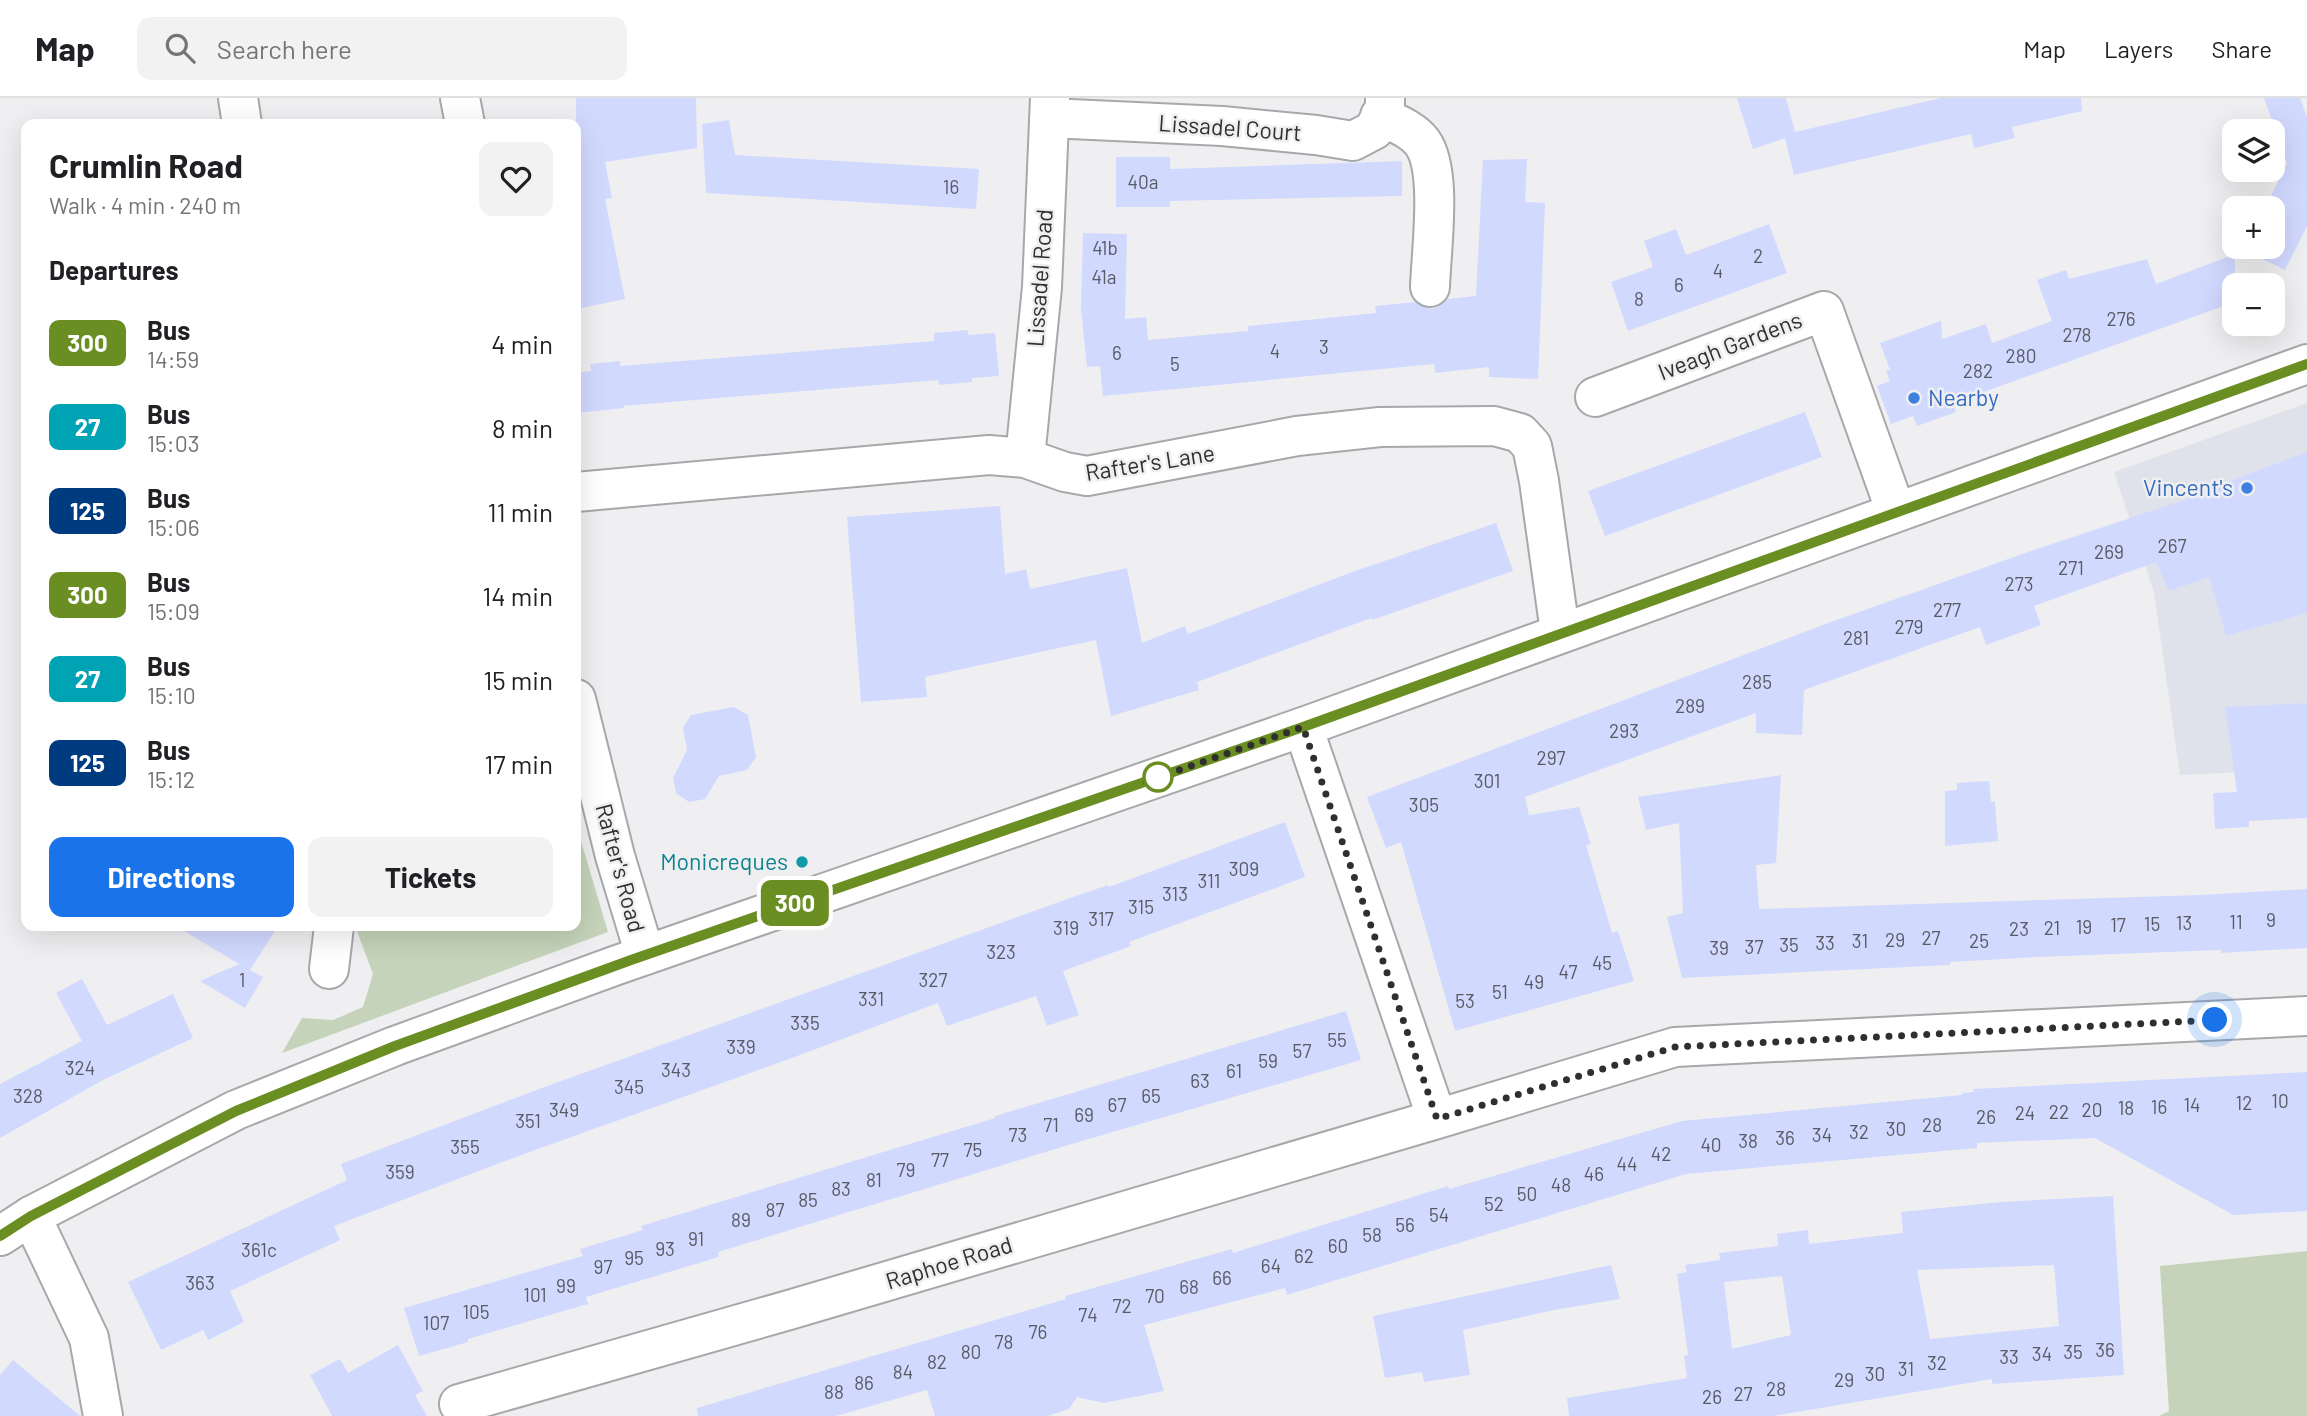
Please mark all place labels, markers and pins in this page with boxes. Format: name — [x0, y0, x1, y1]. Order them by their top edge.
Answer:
place label: Nearby — [1928, 383, 1999, 411]
marker: Nearby — [1906, 390, 1922, 406]
place label: Vincent's — [2143, 473, 2233, 501]
marker: Vincent's — [2239, 480, 2255, 496]
unlabelled marker — [1143, 762, 1173, 792]
place label: Monicreques — [660, 847, 788, 875]
marker: Monicreques — [794, 854, 810, 870]

